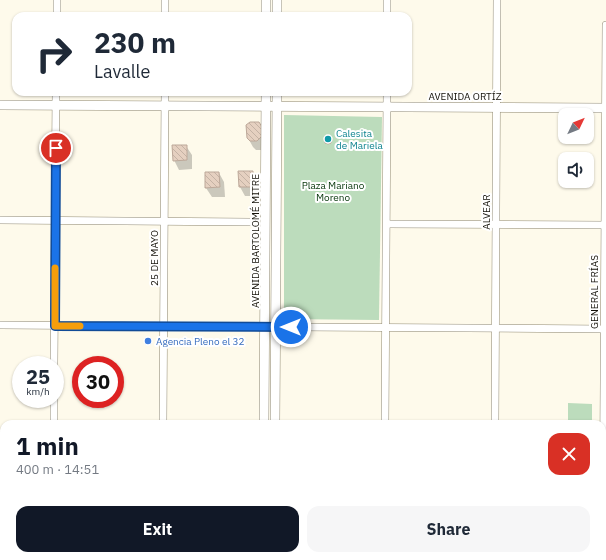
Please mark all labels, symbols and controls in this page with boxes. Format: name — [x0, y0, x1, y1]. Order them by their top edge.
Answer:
text: 230 m — [94, 24, 176, 61]
icon: right — [28, 28, 80, 80]
text: Lavalle — [94, 60, 150, 83]
street label: AVENIDA ORTÍZ — [428, 90, 502, 103]
north arrow — [558, 108, 594, 144]
map controls — [558, 108, 594, 188]
place label: Calesita de Mariela — [336, 127, 383, 152]
pin — [39, 131, 73, 165]
marker: Calesita de Mariela — [323, 134, 333, 144]
icon: arrive — [45, 137, 67, 159]
button: sound — [558, 152, 594, 188]
street label: AVENIDA BARTOLOMÉ MITRE — [249, 174, 262, 308]
park label: Plaza Mariano Moreno — [302, 179, 365, 204]
street label: ALVEAR — [480, 194, 493, 230]
street label: 25 DE MAYO — [148, 230, 161, 286]
street label: GENERAL FRÍAS — [588, 255, 601, 329]
position arrow — [270, 306, 312, 348]
place label: Agencia Pleno el 32 — [156, 335, 245, 348]
marker: Agencia Pleno el 32 — [143, 336, 153, 346]
speed limit sign: 30 — [72, 356, 124, 408]
text: 25 — [26, 363, 50, 390]
text: km/h — [26, 385, 50, 398]
text: 1 min — [16, 430, 79, 462]
button: close — [548, 433, 590, 475]
text: 400 m · 14:51 — [16, 461, 99, 478]
button: Exit — [16, 506, 299, 552]
button: Share — [307, 506, 590, 552]

